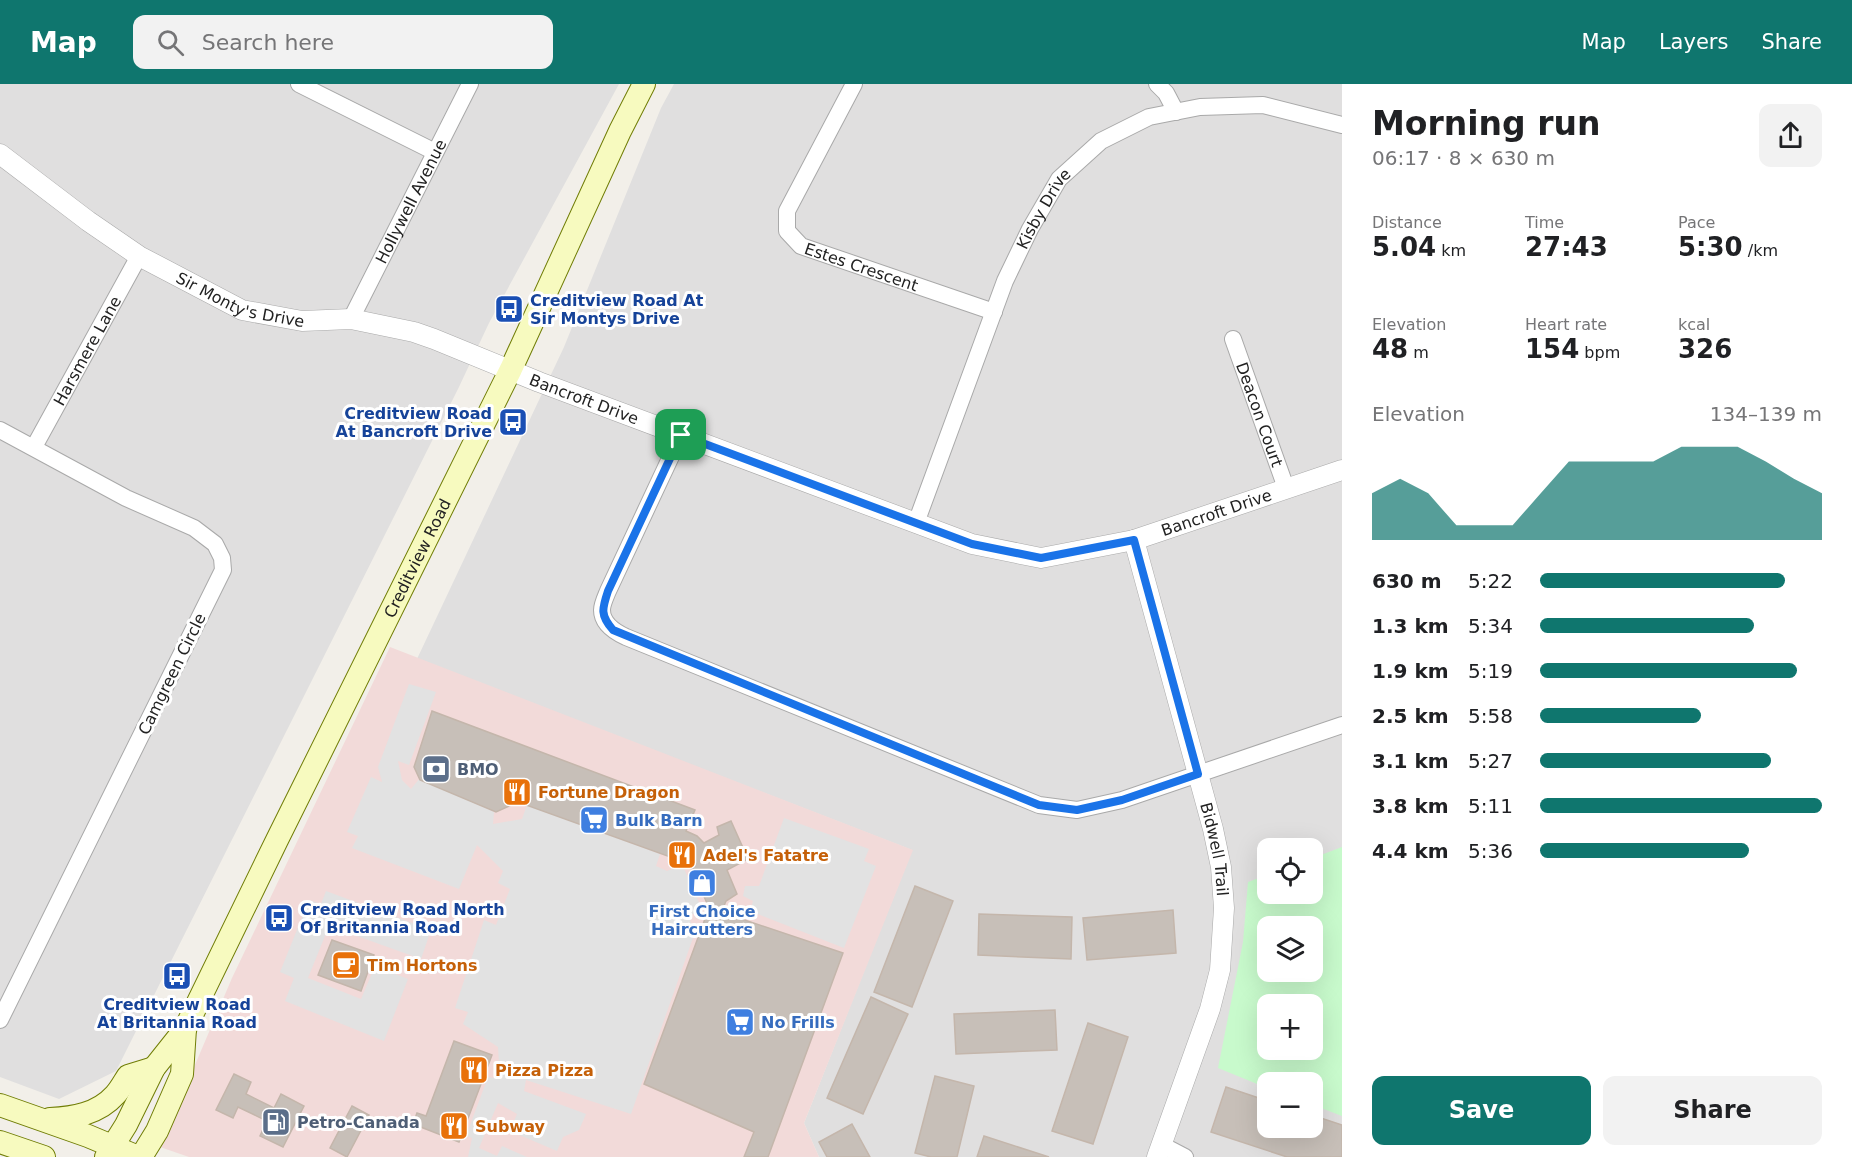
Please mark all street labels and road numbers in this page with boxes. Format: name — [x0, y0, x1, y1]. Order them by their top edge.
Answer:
street label: Hollywell Avenue — [371, 136, 450, 266]
street label: Kisby Drive — [1012, 164, 1074, 252]
street label: Estes Crescent — [802, 238, 921, 295]
street label: Sir Monty's Drive — [173, 268, 306, 331]
street label: Harsmere Lane — [49, 293, 125, 409]
street label: Deacon Court — [1232, 359, 1287, 469]
street label: Bancroft Drive — [527, 370, 641, 428]
street label: Bancroft Drive — [1159, 485, 1274, 540]
street label: Creditview Road — [380, 496, 455, 621]
street label: Camgreen Circle — [134, 610, 210, 738]
street label: Bidwell Trail — [1197, 800, 1233, 897]

